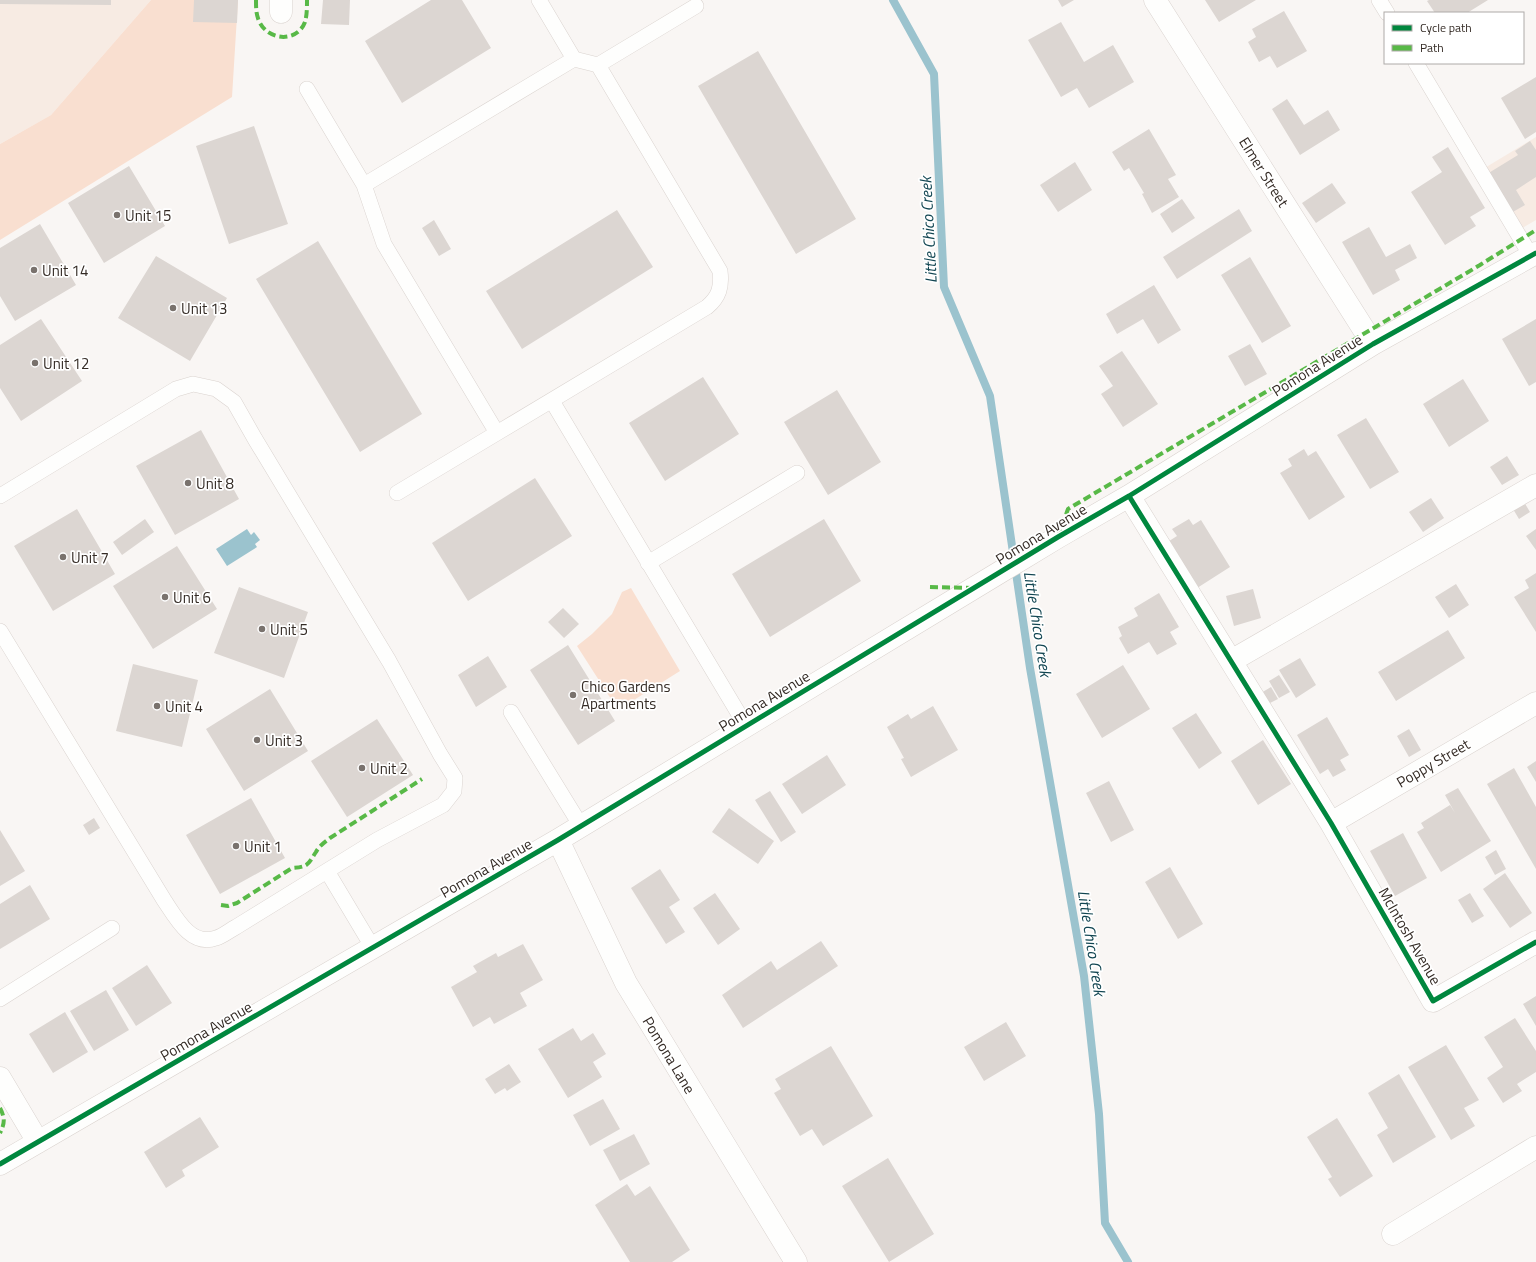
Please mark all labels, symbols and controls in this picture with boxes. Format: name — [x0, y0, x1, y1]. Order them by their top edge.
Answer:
legend — [1384, 12, 1524, 64]
text: Cycle path — [1420, 18, 1472, 37]
text: Path — [1420, 38, 1444, 57]
street label: Elmer Street — [1233, 132, 1295, 212]
water label: Little Chico Creek — [913, 174, 943, 284]
place label: Unit 15 — [125, 204, 171, 227]
marker: Unit 15 — [112, 210, 122, 220]
place label: Unit 14 — [42, 259, 88, 282]
marker: Unit 14 — [29, 265, 39, 275]
place label: Unit 13 — [181, 297, 227, 320]
marker: Unit 13 — [168, 303, 178, 313]
street label: Pomona Avenue — [1267, 328, 1367, 402]
place label: Unit 12 — [43, 352, 89, 375]
marker: Unit 12 — [30, 358, 40, 368]
place label: Unit 8 — [196, 472, 234, 495]
marker: Unit 8 — [183, 478, 193, 488]
street label: Pomona Avenue — [991, 498, 1091, 570]
place label: Unit 7 — [71, 546, 109, 569]
marker: Unit 7 — [58, 552, 68, 562]
water label: Little Chico Creek — [1018, 569, 1058, 680]
place label: Unit 6 — [173, 586, 211, 609]
marker: Unit 6 — [160, 592, 170, 602]
place label: Unit 5 — [270, 618, 308, 641]
marker: Unit 5 — [257, 624, 267, 634]
street label: Pomona Avenue — [714, 665, 814, 737]
place label: Chico Gardens Apartments — [581, 675, 670, 715]
marker: Chico Gardens Apartments — [568, 690, 578, 700]
place label: Unit 4 — [165, 695, 203, 718]
marker: Unit 4 — [152, 701, 162, 711]
place label: Unit 3 — [265, 729, 303, 752]
street label: Poppy Street — [1392, 732, 1475, 793]
marker: Unit 3 — [252, 735, 262, 745]
place label: Unit 2 — [370, 757, 408, 780]
marker: Unit 2 — [357, 763, 367, 773]
street label: Pomona Avenue — [436, 832, 536, 904]
place label: Unit 1 — [244, 835, 282, 858]
marker: Unit 1 — [231, 841, 241, 851]
street label: McIntosh Avenue — [1373, 883, 1447, 989]
water label: Little Chico Creek — [1072, 888, 1112, 999]
street label: Pomona Avenue — [156, 995, 256, 1067]
street label: Pomona Lane — [637, 1012, 701, 1098]

